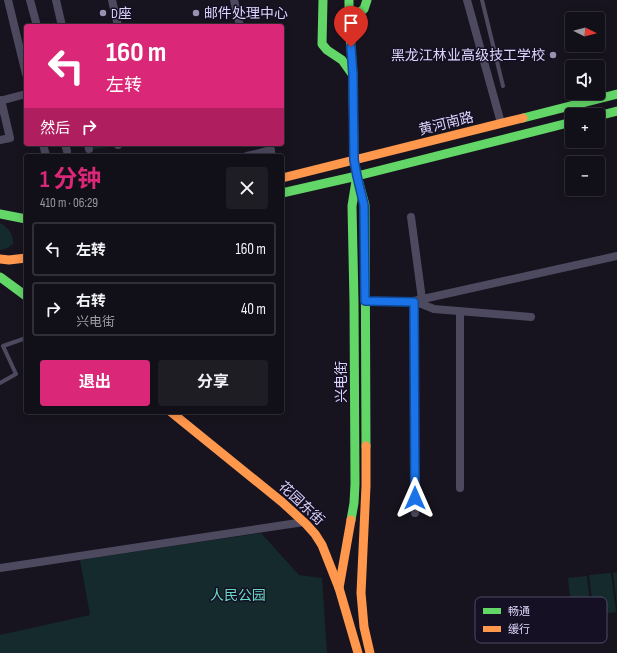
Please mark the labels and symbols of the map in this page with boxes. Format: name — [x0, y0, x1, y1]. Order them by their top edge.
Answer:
place label: D座 — [111, 5, 132, 22]
place label: 邮件处理中心 — [204, 5, 288, 22]
pin — [334, 6, 368, 47]
marker: D座 — [98, 8, 108, 18]
marker: 邮件处理中心 — [191, 8, 201, 18]
north arrow — [565, 12, 605, 52]
place label: 黑龙江林业高级技工学校 — [391, 47, 545, 64]
marker: 黑龙江林业高级技工学校 — [548, 50, 558, 60]
street label: 黄河南路 — [417, 108, 475, 139]
street label: 兴电街 — [333, 361, 350, 403]
position arrow — [394, 477, 436, 519]
street label: 花园东街 — [275, 478, 328, 529]
park label: 人民公园 — [210, 587, 266, 604]
legend — [475, 597, 607, 643]
text: 畅通 — [508, 605, 530, 618]
text: 缓行 — [508, 623, 530, 636]

